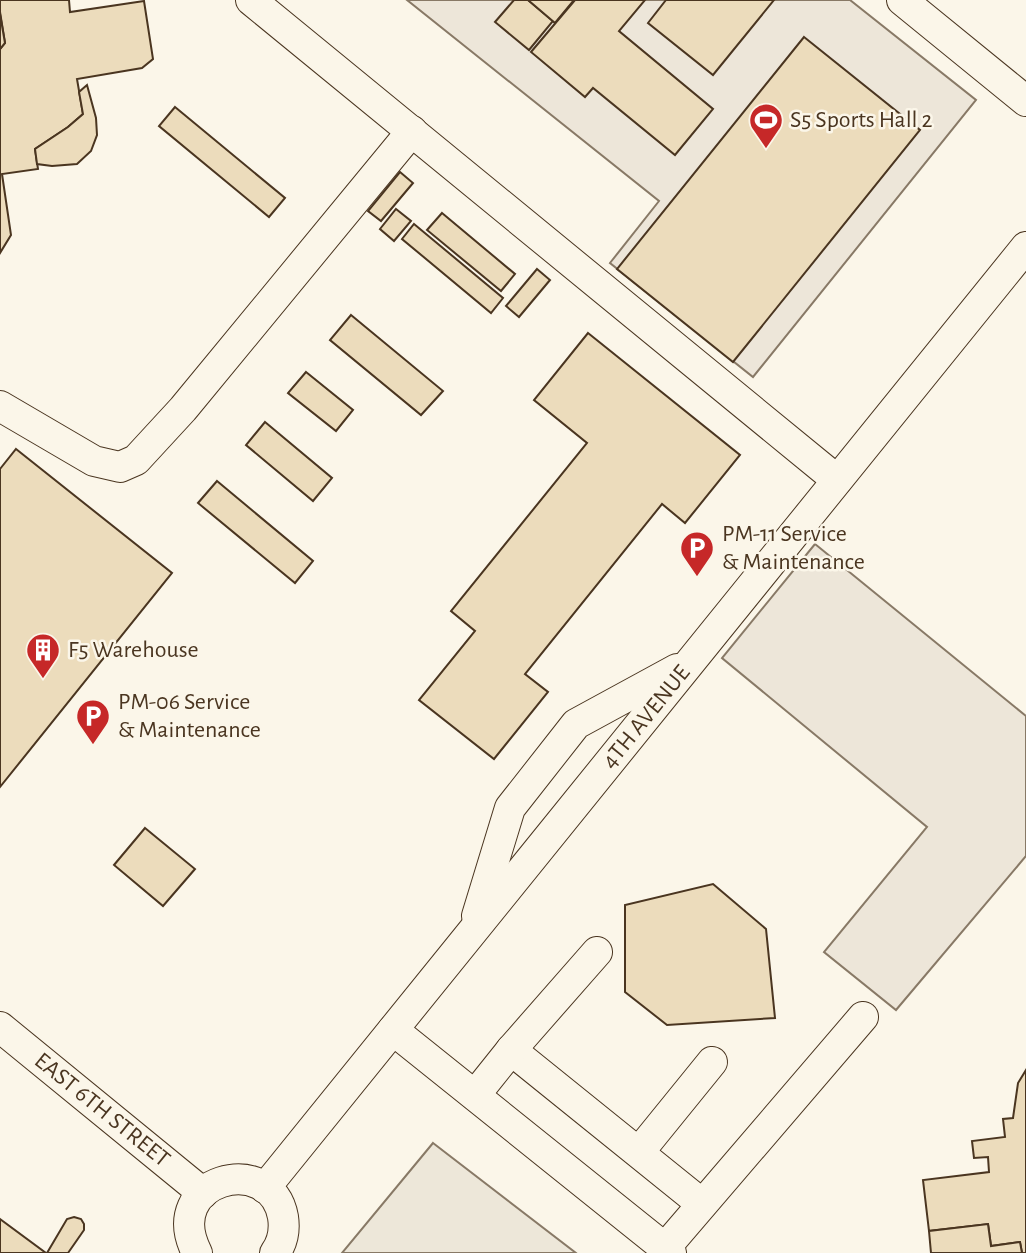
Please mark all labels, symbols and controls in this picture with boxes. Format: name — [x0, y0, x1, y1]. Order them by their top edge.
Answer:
sports icon: S5 Sports Hall 2 — [747, 101, 785, 150]
place label: S5 Sports Hall 2 — [790, 108, 932, 132]
place label: PM-11 Service & Maintenance — [722, 522, 865, 574]
parking icon: PM-11 Service & Maintenance — [678, 529, 716, 578]
building icon: F5 Warehouse — [24, 631, 62, 680]
place label: F5 Warehouse — [68, 638, 199, 662]
street label: 4TH AVENUE — [597, 661, 695, 773]
place label: PM-06 Service & Maintenance — [118, 690, 261, 742]
parking icon: PM-06 Service & Maintenance — [74, 697, 112, 746]
street label: EAST 6TH STREET — [30, 1048, 174, 1172]

